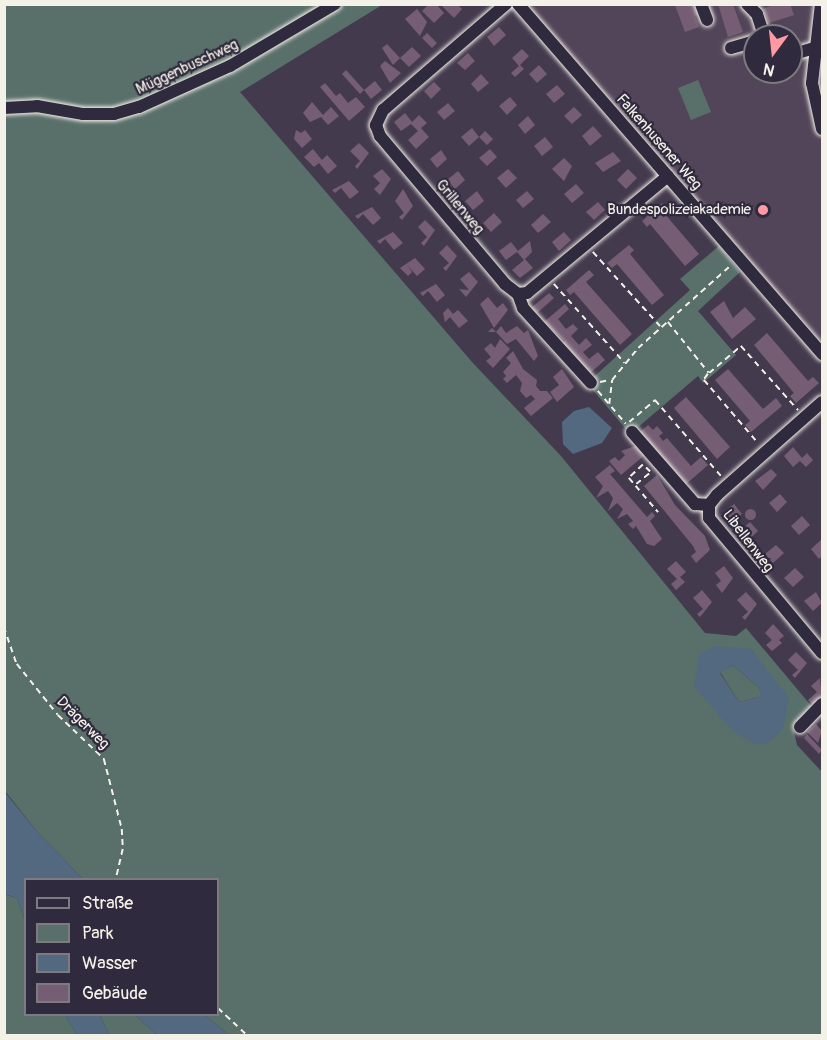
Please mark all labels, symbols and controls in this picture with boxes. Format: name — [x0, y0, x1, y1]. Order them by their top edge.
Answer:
north arrow — [743, 24, 803, 84]
street label: Müggenbuschweg — [133, 35, 241, 99]
text: N — [761, 58, 777, 81]
street label: Falkenhusener Weg — [612, 90, 706, 194]
street label: Grillenweg — [432, 176, 488, 238]
place label: Bundespolizeiakademie — [607, 201, 751, 219]
marker: Bundespolizeiakademie — [756, 203, 770, 217]
street label: Libellenweg — [719, 506, 777, 576]
street label: Drägerweg — [53, 693, 113, 753]
legend — [24, 878, 219, 1016]
text: Straße — [82, 892, 133, 915]
text: Park — [82, 922, 114, 945]
text: Wasser — [82, 952, 137, 975]
text: Gebäude — [82, 982, 147, 1005]

